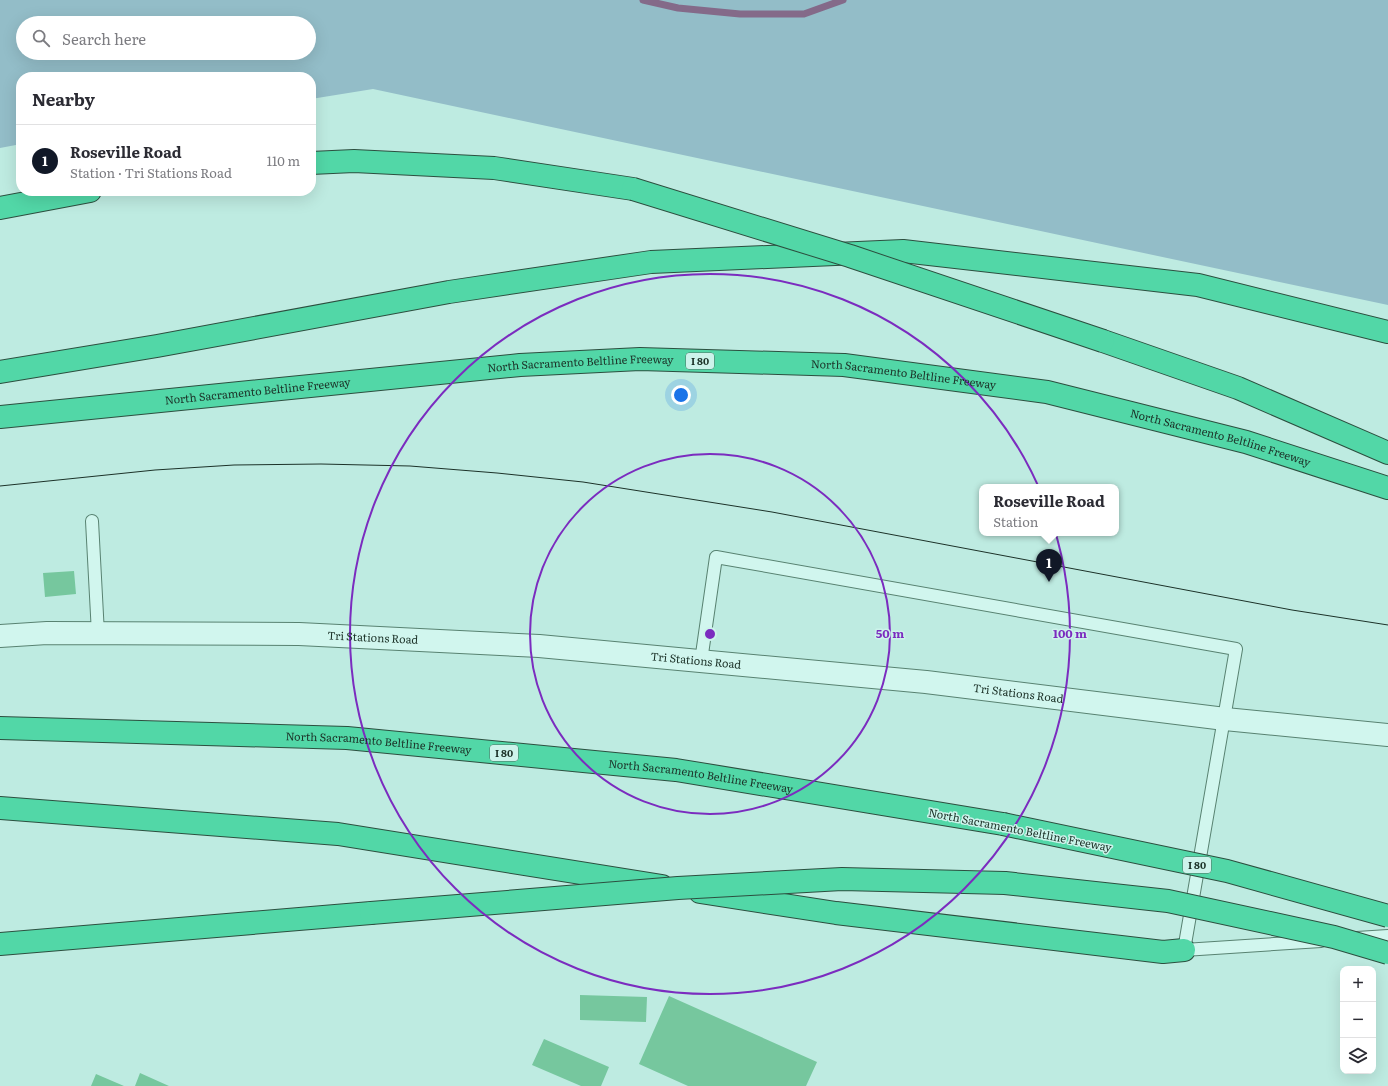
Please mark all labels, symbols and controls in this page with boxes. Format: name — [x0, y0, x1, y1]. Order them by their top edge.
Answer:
search box — [16, 16, 316, 60]
icon: search — [30, 27, 52, 49]
text: Search here — [62, 27, 146, 50]
text: Nearby — [32, 86, 95, 111]
text: Roseville Road — [70, 140, 182, 163]
text: 1 — [42, 151, 48, 170]
text: 110 m — [267, 151, 300, 170]
text: Station · Tri Stations Road — [70, 163, 232, 182]
street label: North Sacramento Beltline Freeway — [486, 350, 674, 375]
road number: I 80 — [686, 353, 714, 369]
street label: North Sacramento Beltline Freeway — [811, 355, 998, 392]
street label: North Sacramento Beltline Freeway — [164, 373, 352, 407]
your location — [671, 385, 691, 405]
street label: North Sacramento Beltline Freeway — [1129, 404, 1314, 470]
popup — [979, 484, 1119, 536]
text: Roseville Road — [993, 489, 1105, 512]
text: Station — [993, 512, 1038, 531]
pin: 1 — [1036, 549, 1062, 582]
text: 50 m — [876, 624, 904, 642]
text: 100 m — [1053, 624, 1087, 642]
street label: Tri Stations Road — [327, 626, 419, 647]
centre of rings — [703, 627, 717, 641]
street label: Tri Stations Road — [650, 647, 742, 672]
street label: Tri Stations Road — [972, 679, 1065, 706]
street label: North Sacramento Beltline Freeway — [285, 727, 473, 757]
road number: I 80 — [490, 745, 518, 761]
street label: North Sacramento Beltline Freeway — [608, 754, 795, 796]
street label: North Sacramento Beltline Freeway — [927, 803, 1114, 855]
road number: I 80 — [1183, 857, 1211, 873]
map controls — [1340, 966, 1376, 1074]
button: + — [1340, 966, 1376, 1002]
button: − — [1340, 1002, 1376, 1038]
button: layers — [1340, 1038, 1376, 1074]

